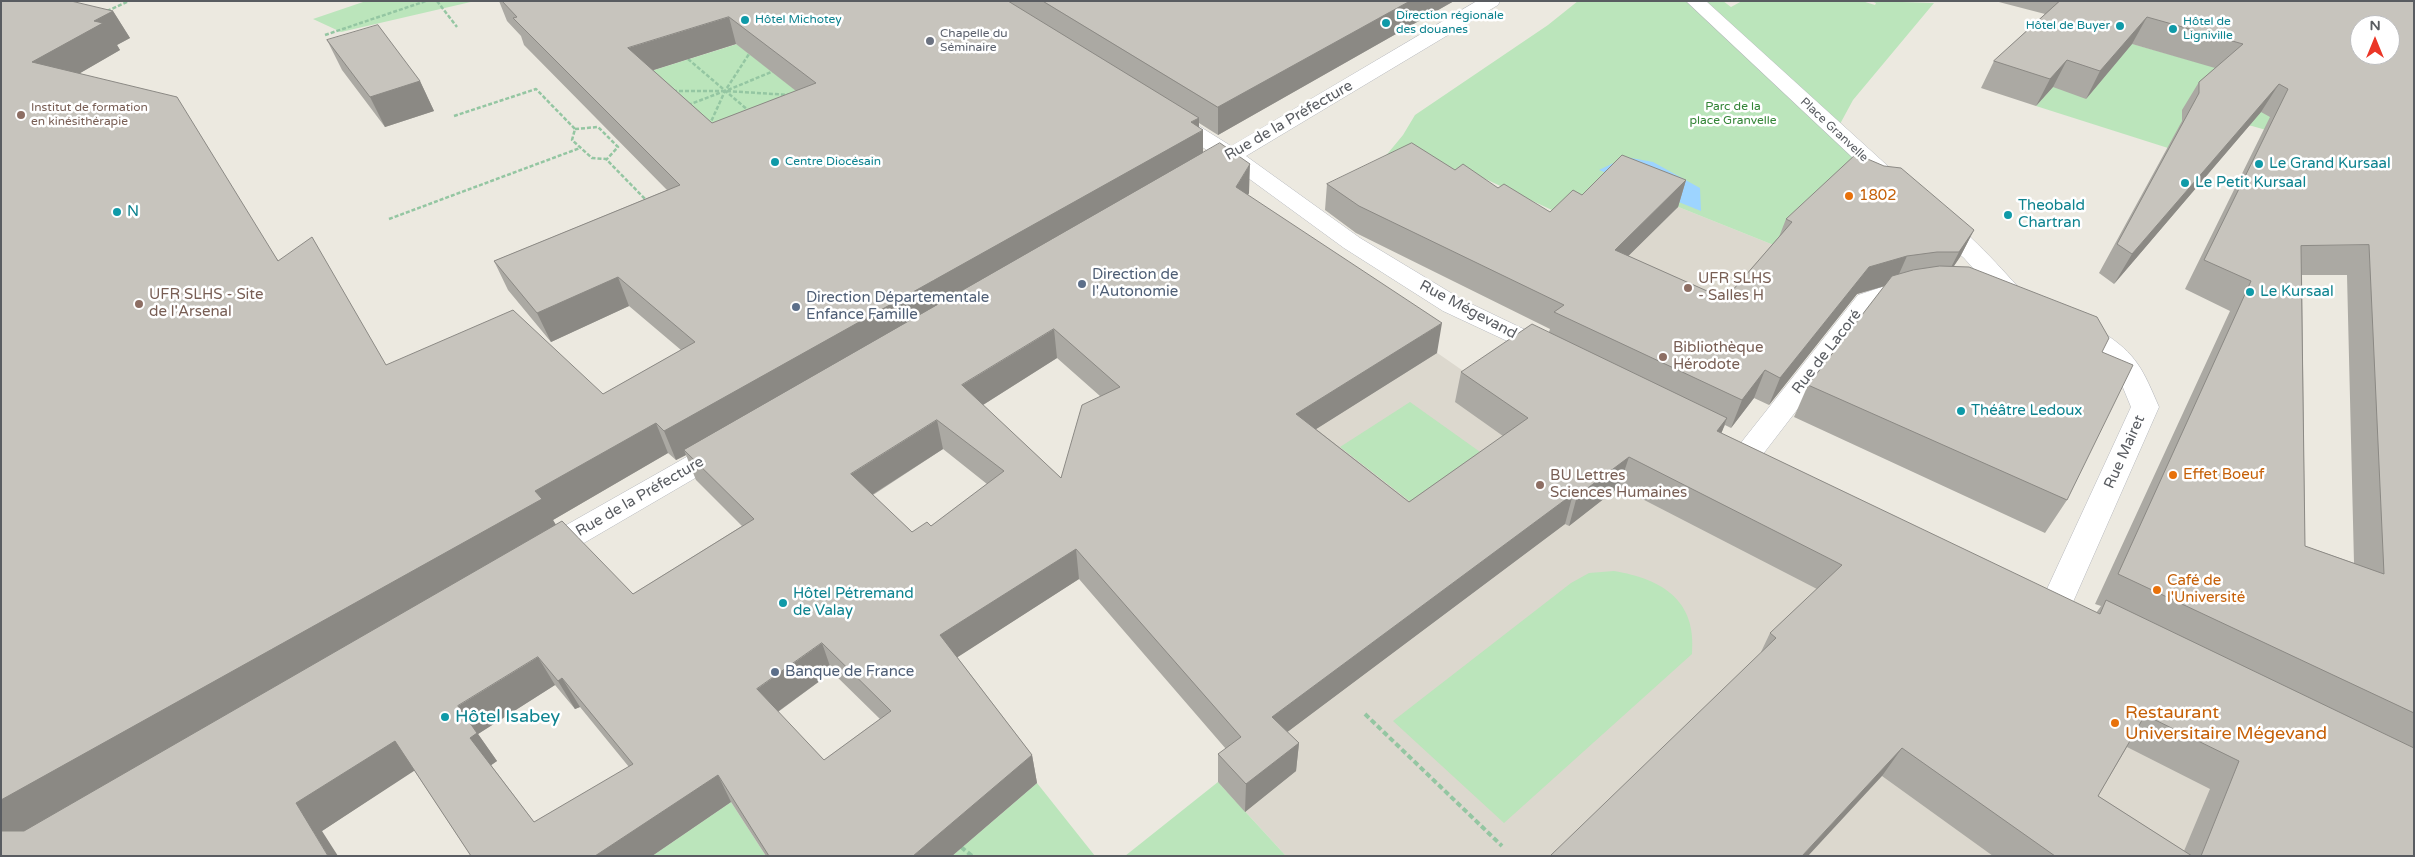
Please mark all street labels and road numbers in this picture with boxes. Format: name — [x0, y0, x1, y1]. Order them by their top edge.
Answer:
street label: Rue de la Préfecture — [1222, 77, 1356, 165]
street label: Place Granvelle — [1797, 95, 1871, 165]
street label: Rue Mégevand — [1416, 277, 1520, 343]
street label: Rue de Lacoré — [1788, 306, 1866, 398]
street label: Rue Mairet — [2101, 412, 2149, 492]
street label: Rue de la Préfecture — [573, 453, 707, 541]

